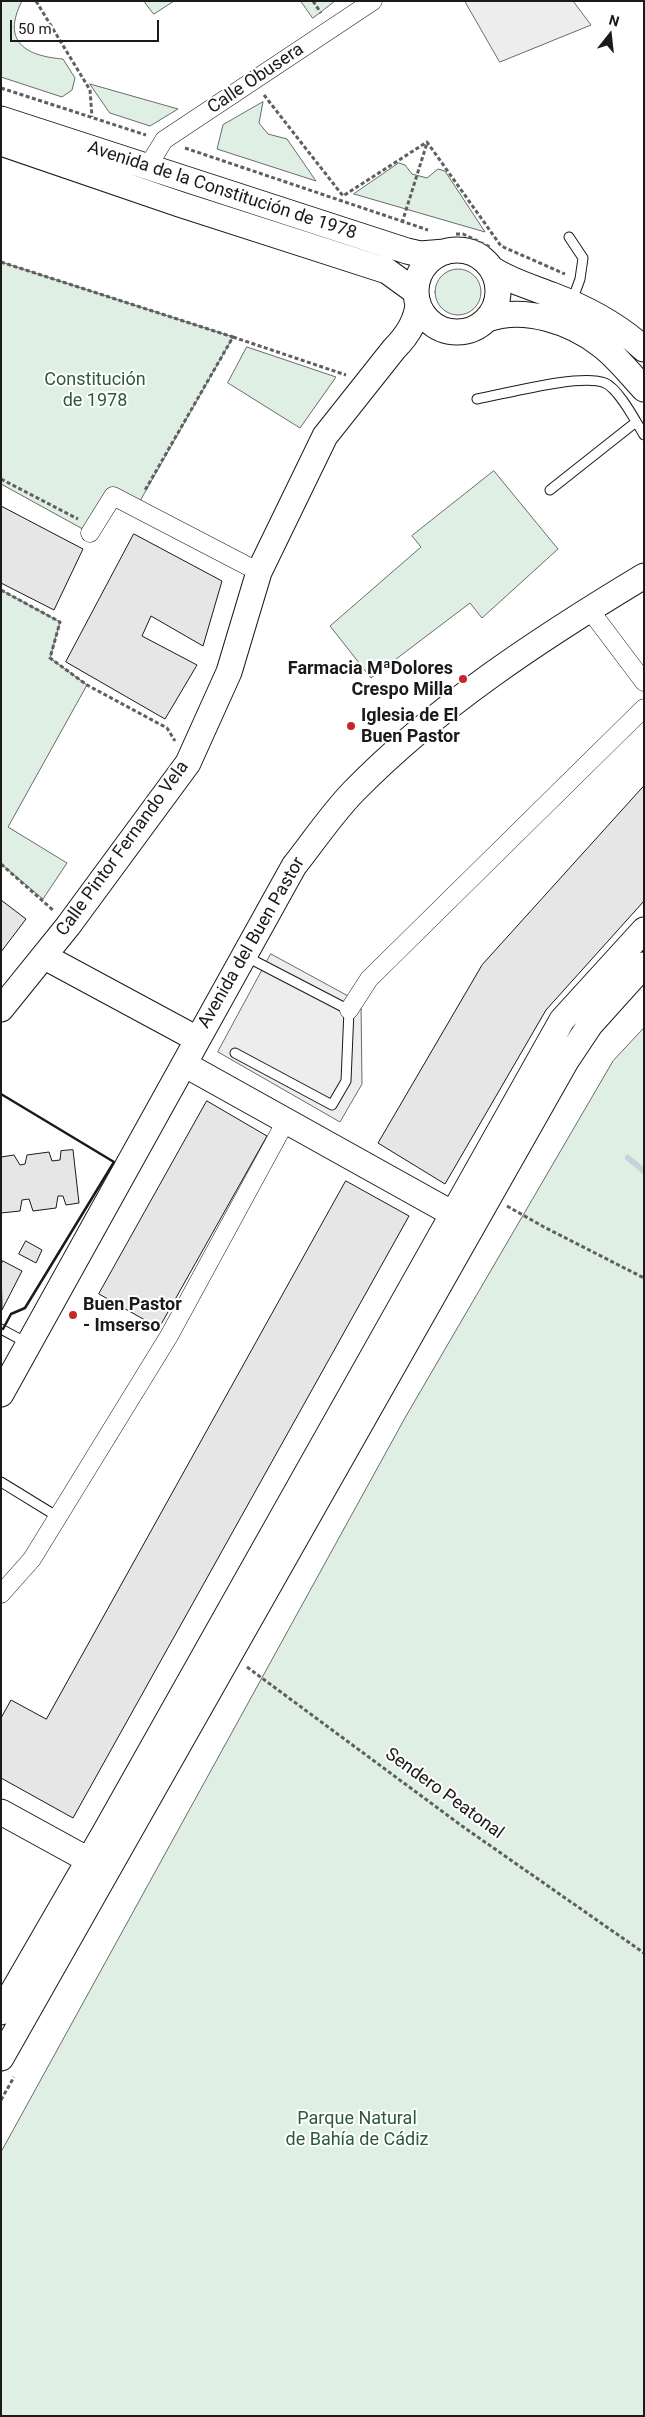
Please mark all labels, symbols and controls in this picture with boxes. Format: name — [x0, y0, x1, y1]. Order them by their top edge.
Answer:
scale bar — [12, 10, 161, 42]
north arrow — [585, 10, 635, 60]
text: N — [607, 12, 621, 30]
text: 50 m — [18, 20, 52, 38]
street label: Calle Obusera — [204, 39, 308, 119]
street label: Avenida de la Constitución de 1978 — [85, 137, 359, 245]
park label: Constitución de 1978 — [44, 369, 146, 412]
place label: Farmacia MªDolores Crespo Milla — [288, 658, 453, 701]
marker: Farmacia MªDolores Crespo Milla — [457, 673, 469, 685]
place label: Iglesia de El Buen Pastor — [361, 705, 460, 748]
marker: Iglesia de El Buen Pastor — [345, 720, 357, 732]
street label: Calle Pintor Fernando Vela — [52, 757, 194, 941]
street label: Avenida del Buen Pastor — [194, 853, 310, 1033]
place label: Buen Pastor - Imserso — [83, 1294, 182, 1336]
marker: Buen Pastor - Imserso — [67, 1309, 79, 1321]
street label: Sendero Peatonal — [381, 1744, 507, 1844]
park label: Parque Natural de Bahía de Cádiz — [286, 2108, 428, 2150]

